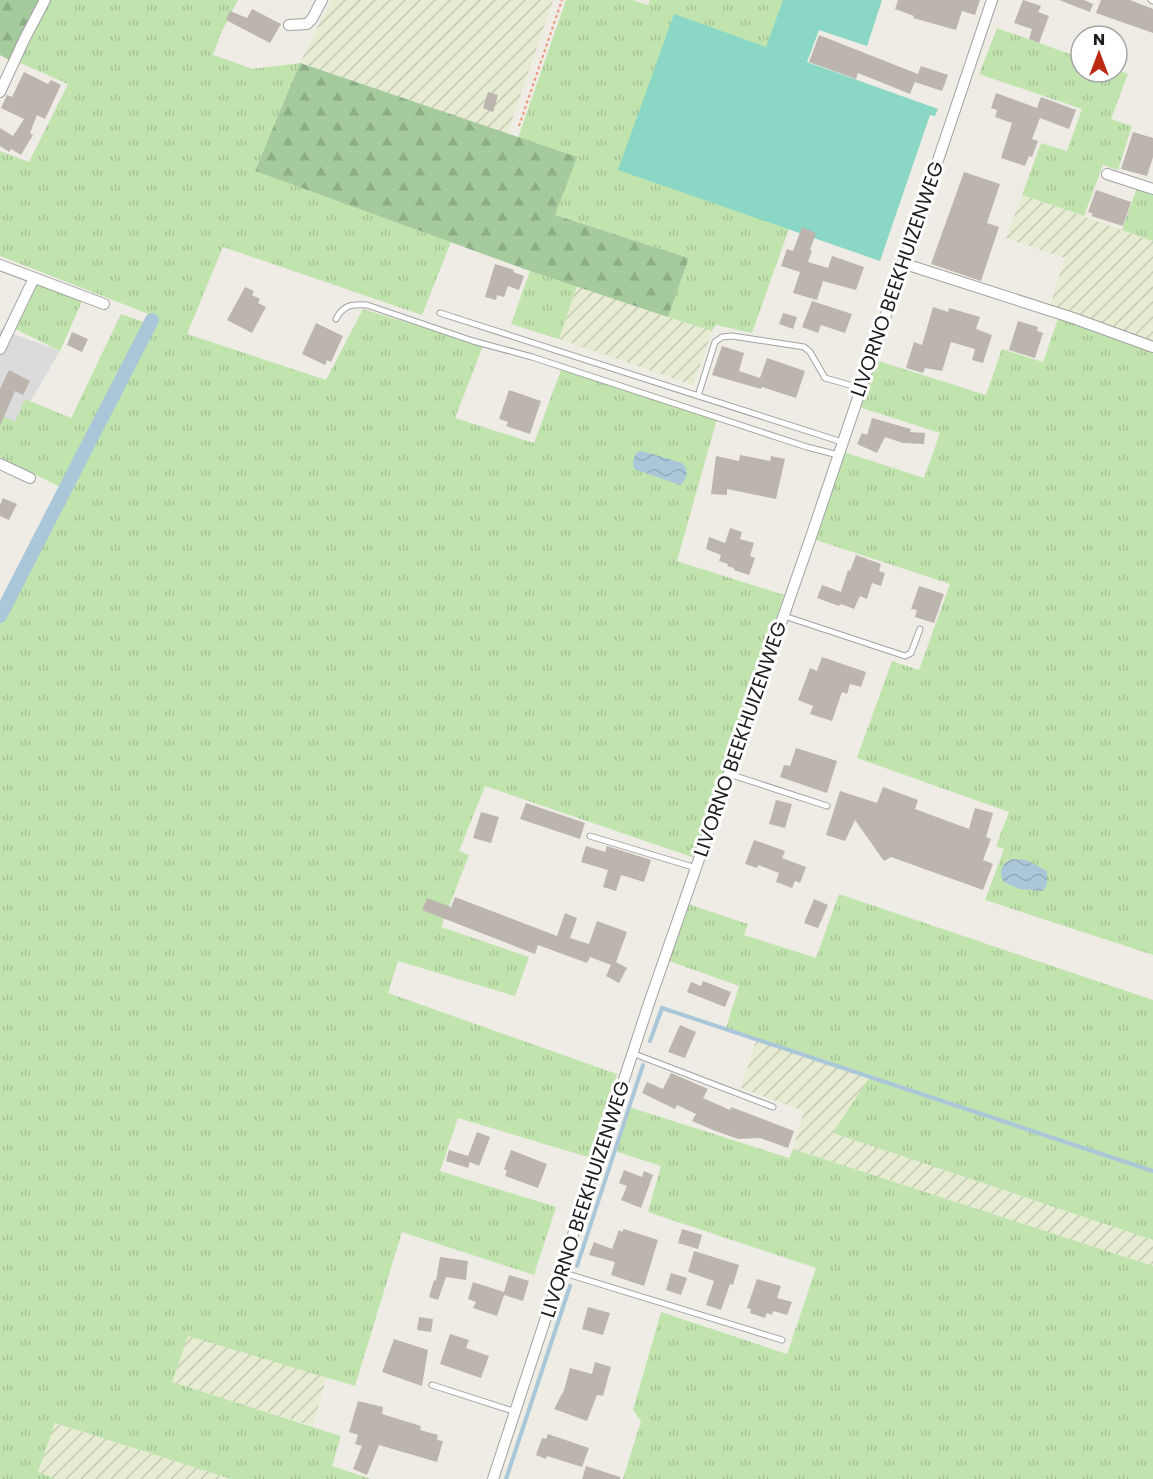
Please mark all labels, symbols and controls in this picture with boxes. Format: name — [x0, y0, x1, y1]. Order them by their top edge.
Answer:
north arrow — [1069, 24, 1129, 84]
text: N — [1093, 28, 1105, 51]
street label: LIVORNO BEEKHUIZENWEG — [843, 157, 951, 401]
street label: LIVORNO BEEKHUIZENWEG — [686, 617, 794, 861]
street label: LIVORNO BEEKHUIZENWEG — [533, 1077, 637, 1321]

